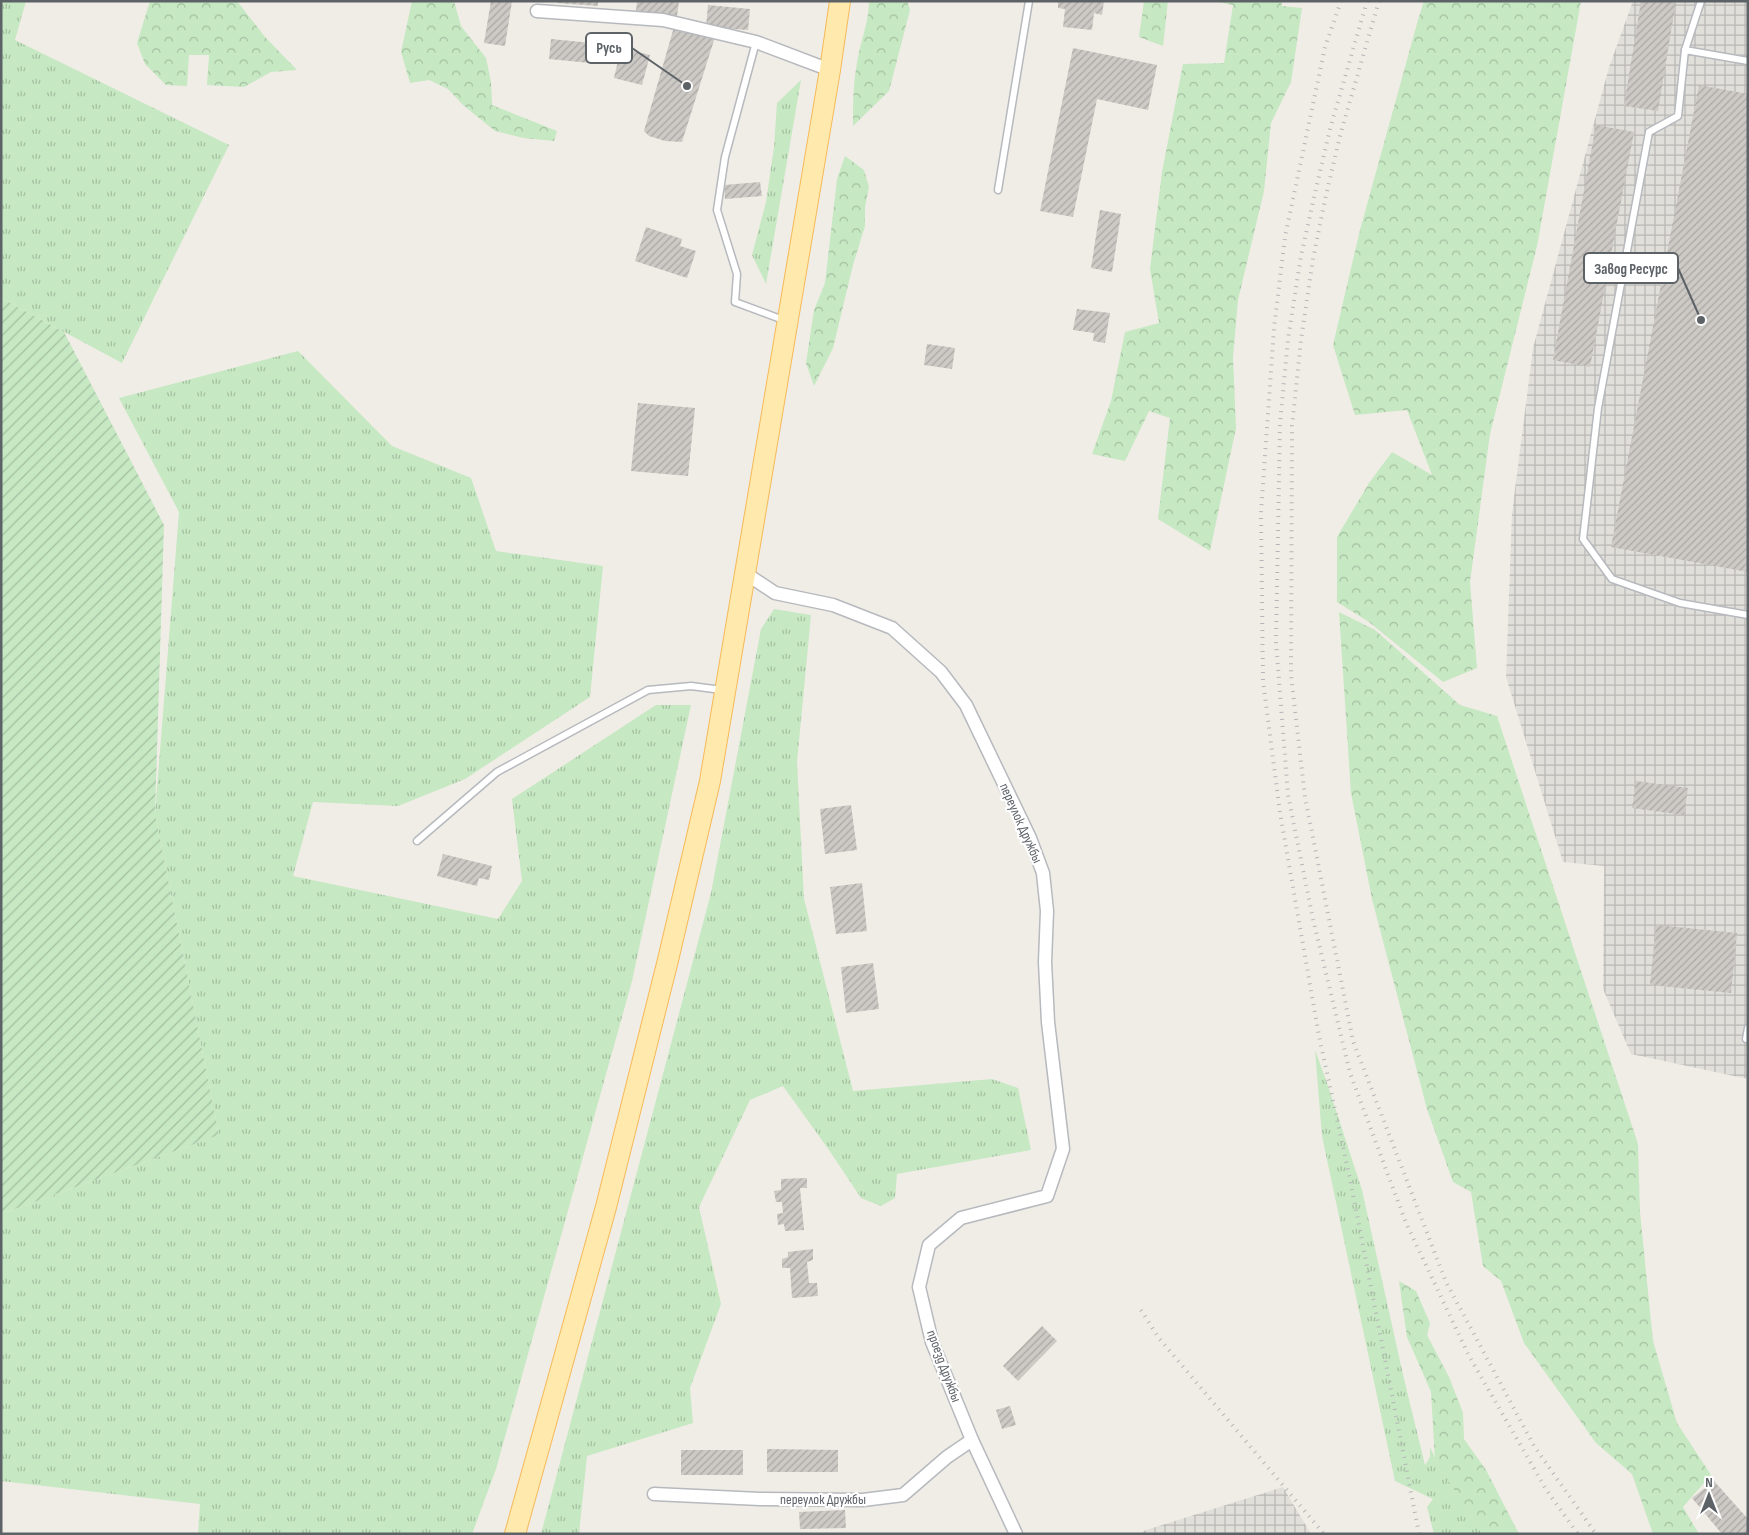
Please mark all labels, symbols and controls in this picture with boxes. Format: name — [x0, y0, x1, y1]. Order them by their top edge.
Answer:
callout: Русь — [586, 33, 632, 63]
text: Русь — [596, 39, 622, 58]
callout: Завод Ресурс — [1584, 253, 1678, 283]
text: Завод Ресурс — [1594, 260, 1668, 279]
street label: переулок Дружбы — [996, 780, 1046, 866]
street label: проезд Дружбы — [923, 1328, 965, 1404]
north arrow — [1684, 1470, 1734, 1520]
text: N — [1705, 1474, 1713, 1491]
street label: переулок Дружбы — [780, 1491, 866, 1508]

